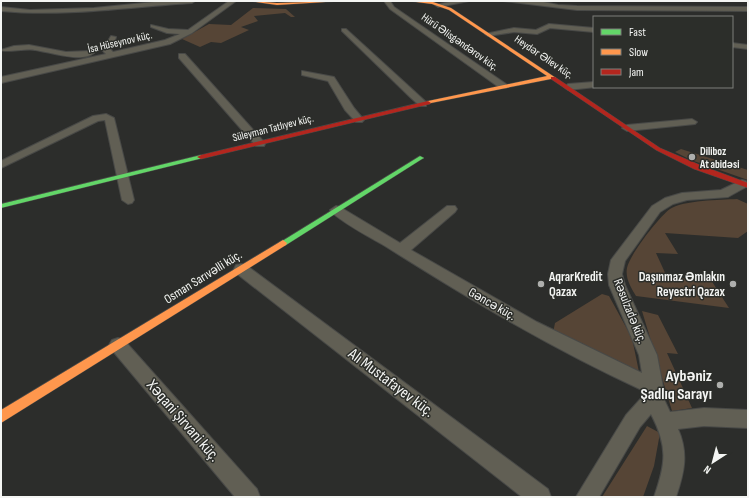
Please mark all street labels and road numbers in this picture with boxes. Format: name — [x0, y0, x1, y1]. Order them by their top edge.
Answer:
street label: Hürü Əlisgəndərov küç. — [419, 11, 501, 73]
street label: İsa Hüseynov küç. — [86, 27, 153, 56]
street label: Heydər Əliev küç. — [512, 33, 576, 81]
street label: Süleyman Tatlıyev küç. — [231, 112, 315, 144]
street label: Osman Sarıvəlli küç. — [161, 247, 245, 307]
street label: Rəsulzadə küç. — [610, 276, 650, 346]
street label: Gəncə küç. — [465, 284, 519, 324]
street label: Alı Mustafayev küç. — [344, 344, 438, 421]
street label: Xəqani Şirvani küç. — [142, 375, 224, 466]

